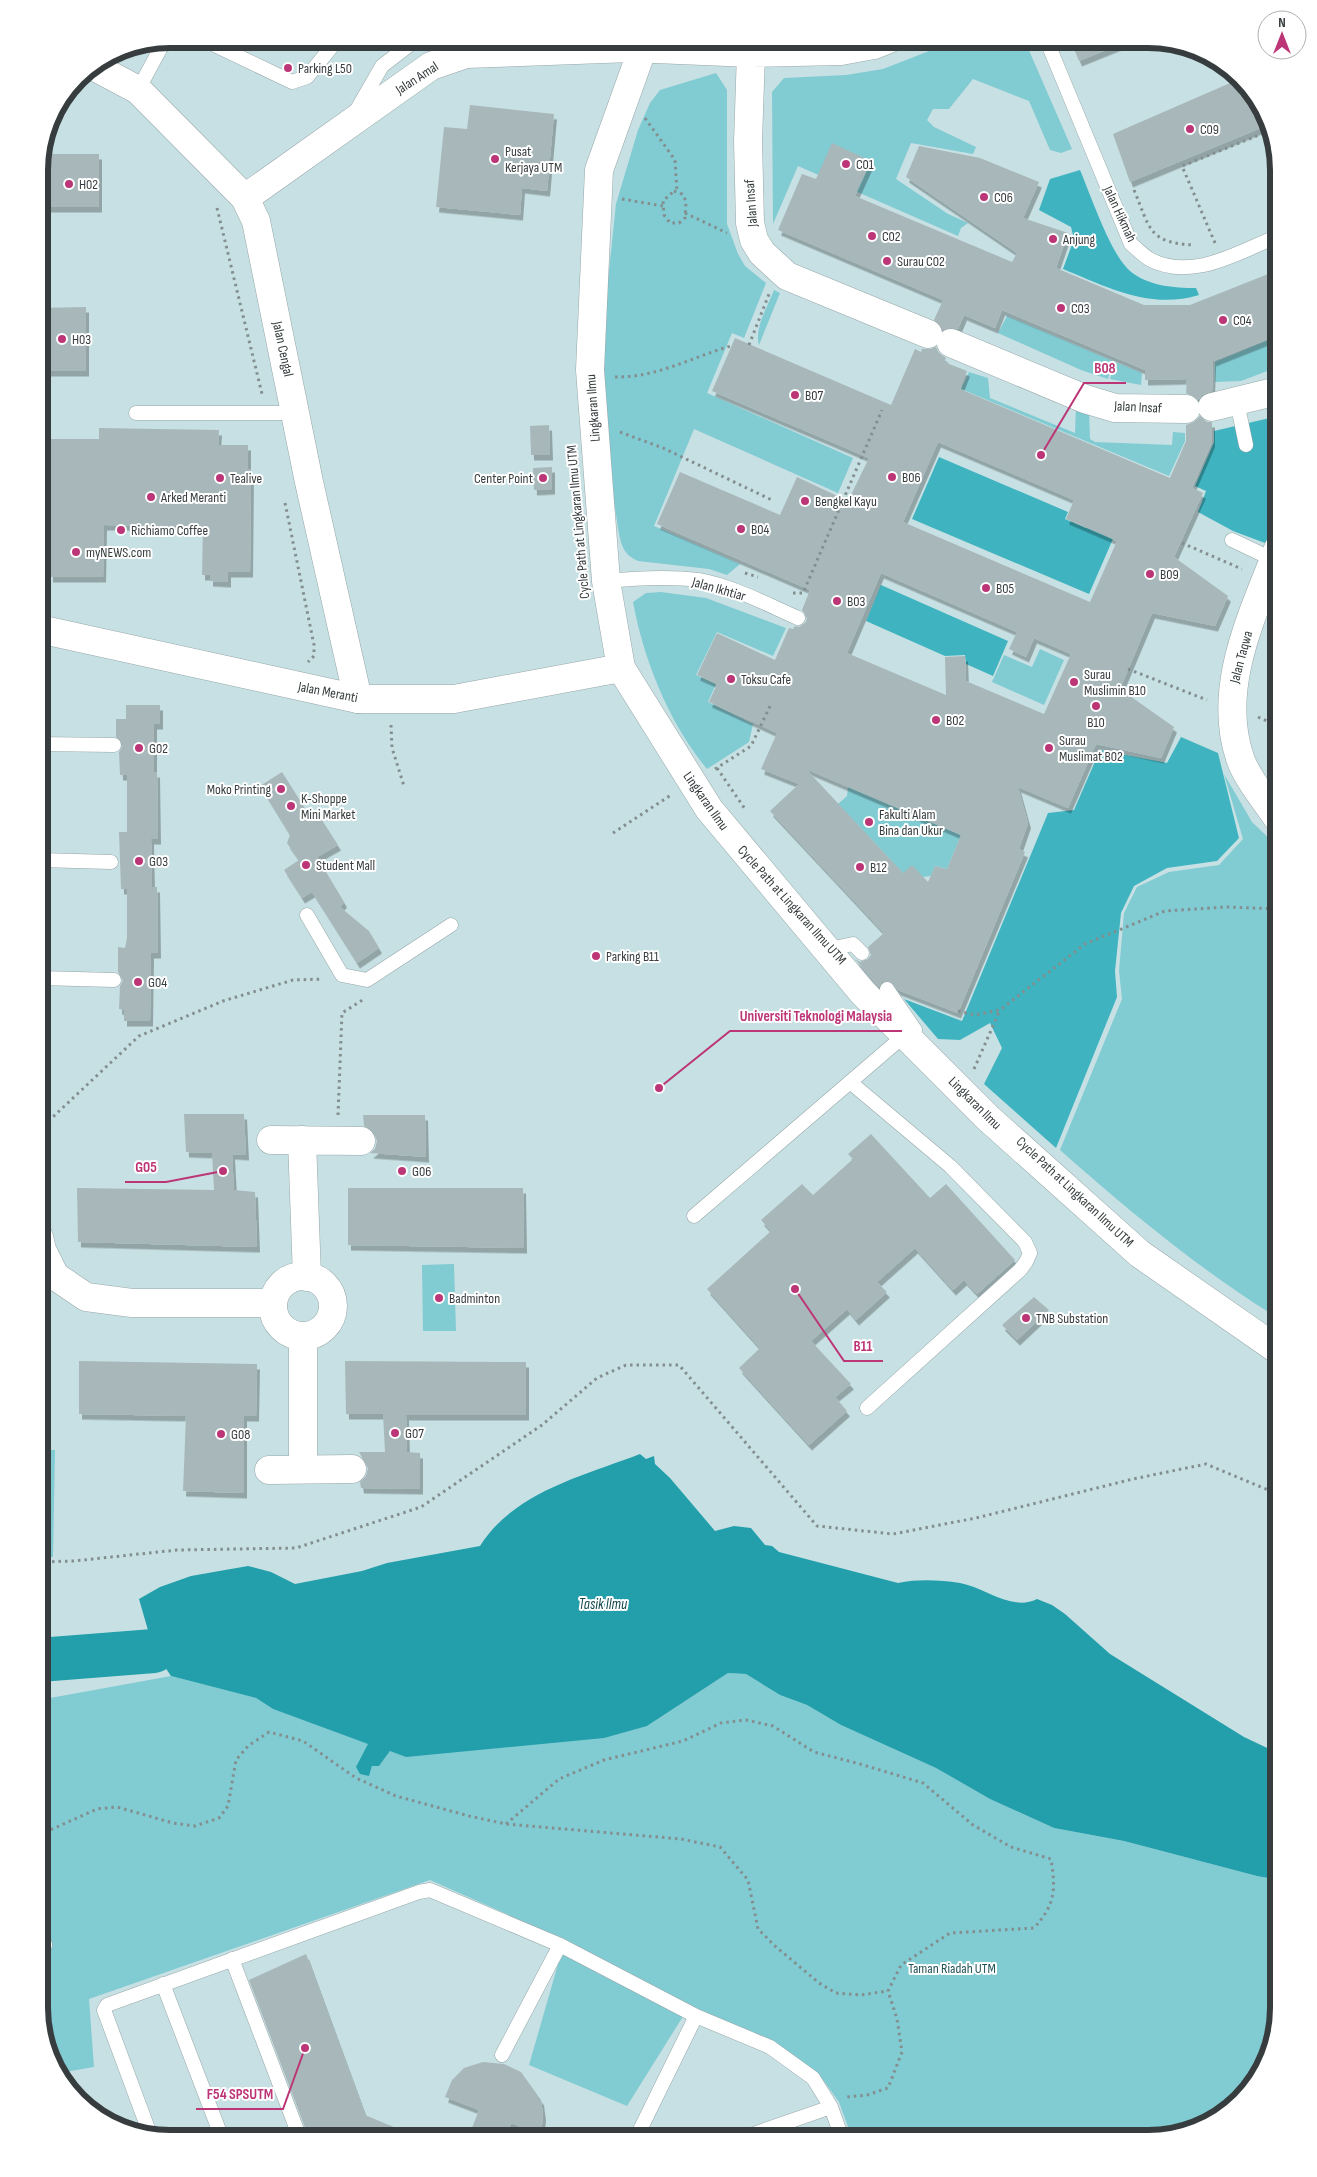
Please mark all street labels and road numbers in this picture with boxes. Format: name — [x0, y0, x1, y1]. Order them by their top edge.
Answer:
street label: Jalan Amal — [392, 58, 442, 99]
street label: Jalan Insaf — [741, 178, 761, 228]
street label: Jalan Hikmah — [1099, 182, 1140, 245]
street label: Jalan Cengal — [269, 319, 297, 378]
street label: Lingkaran Ilmu — [582, 373, 604, 442]
street label: Jalan Insaf — [1113, 397, 1163, 417]
street label: Cycle Path at Lingkaran Ilmu UTM — [563, 444, 593, 600]
street label: Jalan Ikhtiar — [689, 573, 748, 605]
street label: Jalan Taqwa — [1226, 629, 1256, 686]
street label: Jalan Meranti — [296, 678, 359, 706]
street label: Lingkaran Ilmu — [680, 768, 732, 834]
street label: Cycle Path at Lingkaran Ilmu UTM — [734, 842, 850, 968]
street label: Lingkaran Ilmu — [945, 1073, 1005, 1133]
street label: Cycle Path at Lingkaran Ilmu UTM — [1013, 1133, 1137, 1251]

